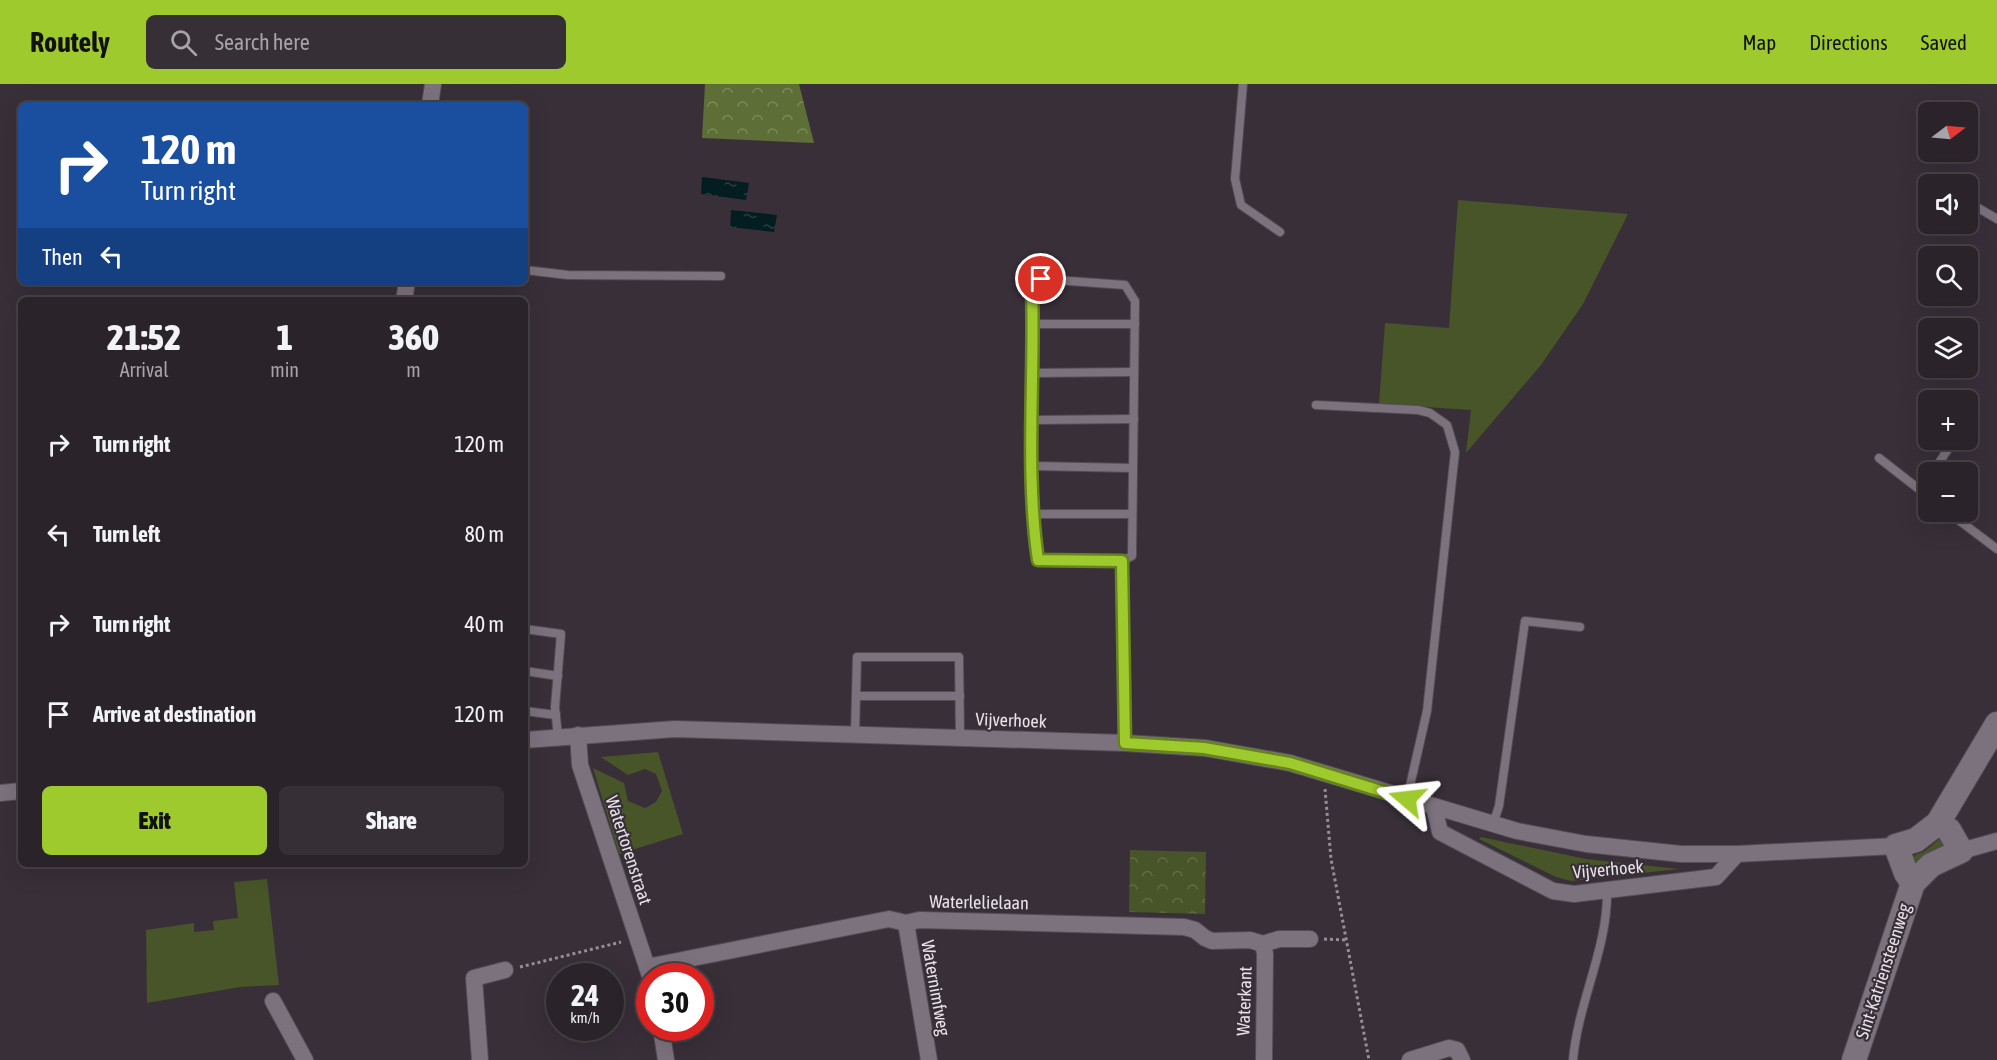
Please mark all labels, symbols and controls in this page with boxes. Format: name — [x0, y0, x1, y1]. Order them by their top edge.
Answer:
search box — [146, 15, 566, 69]
text: Routely — [30, 26, 110, 58]
icon: search — [167, 26, 200, 59]
text: Search here — [215, 29, 310, 55]
text: Map — [1742, 30, 1776, 54]
text: Directions — [1809, 30, 1888, 54]
text: Saved — [1921, 30, 1967, 54]
north arrow — [1918, 102, 1978, 162]
map controls — [1918, 102, 1978, 522]
text: 120 m — [141, 125, 236, 173]
icon: right — [42, 126, 120, 204]
button: sound — [1918, 174, 1978, 234]
text: Turn right — [141, 175, 236, 206]
icon: left — [95, 240, 128, 273]
text: Then — [42, 244, 83, 270]
button: search — [1918, 246, 1978, 306]
pin — [1015, 253, 1066, 304]
icon: arrive — [1024, 262, 1057, 295]
text: 21:52 — [107, 316, 181, 358]
text: 1 — [276, 316, 293, 358]
text: 360 — [388, 316, 439, 358]
button: layers — [1918, 318, 1978, 378]
text: Arrival — [120, 358, 169, 381]
text: min — [270, 358, 299, 381]
text: m — [406, 358, 421, 381]
button: + — [1918, 390, 1978, 450]
icon: right — [42, 428, 75, 461]
text: Turn right — [93, 431, 170, 457]
text: 120 m — [454, 431, 504, 457]
button: − — [1918, 462, 1978, 522]
icon: left — [42, 518, 75, 551]
text: Turn left — [93, 521, 160, 547]
text: 80 m — [464, 521, 504, 547]
icon: right — [42, 608, 75, 641]
text: Turn right — [93, 611, 170, 637]
text: 40 m — [464, 611, 504, 637]
icon: arrive — [42, 698, 75, 731]
text: Arrive at destination — [93, 701, 256, 727]
text: 120 m — [454, 701, 504, 727]
street label: Vijverhoek — [975, 708, 1047, 732]
position arrow — [1375, 767, 1439, 831]
button: Exit — [42, 786, 267, 855]
button: Share — [279, 786, 504, 855]
street label: Watertorenstraat — [602, 793, 656, 907]
street label: Vijverhoek — [1572, 855, 1644, 883]
street label: Waterlelielaan — [929, 891, 1029, 913]
street label: Sint-Katriensteenweg — [1851, 900, 1915, 1041]
street label: Waternimfweg — [917, 939, 955, 1038]
speed limit sign: 30 — [636, 963, 714, 1041]
street label: Waterkant — [1232, 966, 1256, 1036]
text: 24 — [571, 978, 599, 1012]
text: km/h — [570, 1009, 600, 1026]

